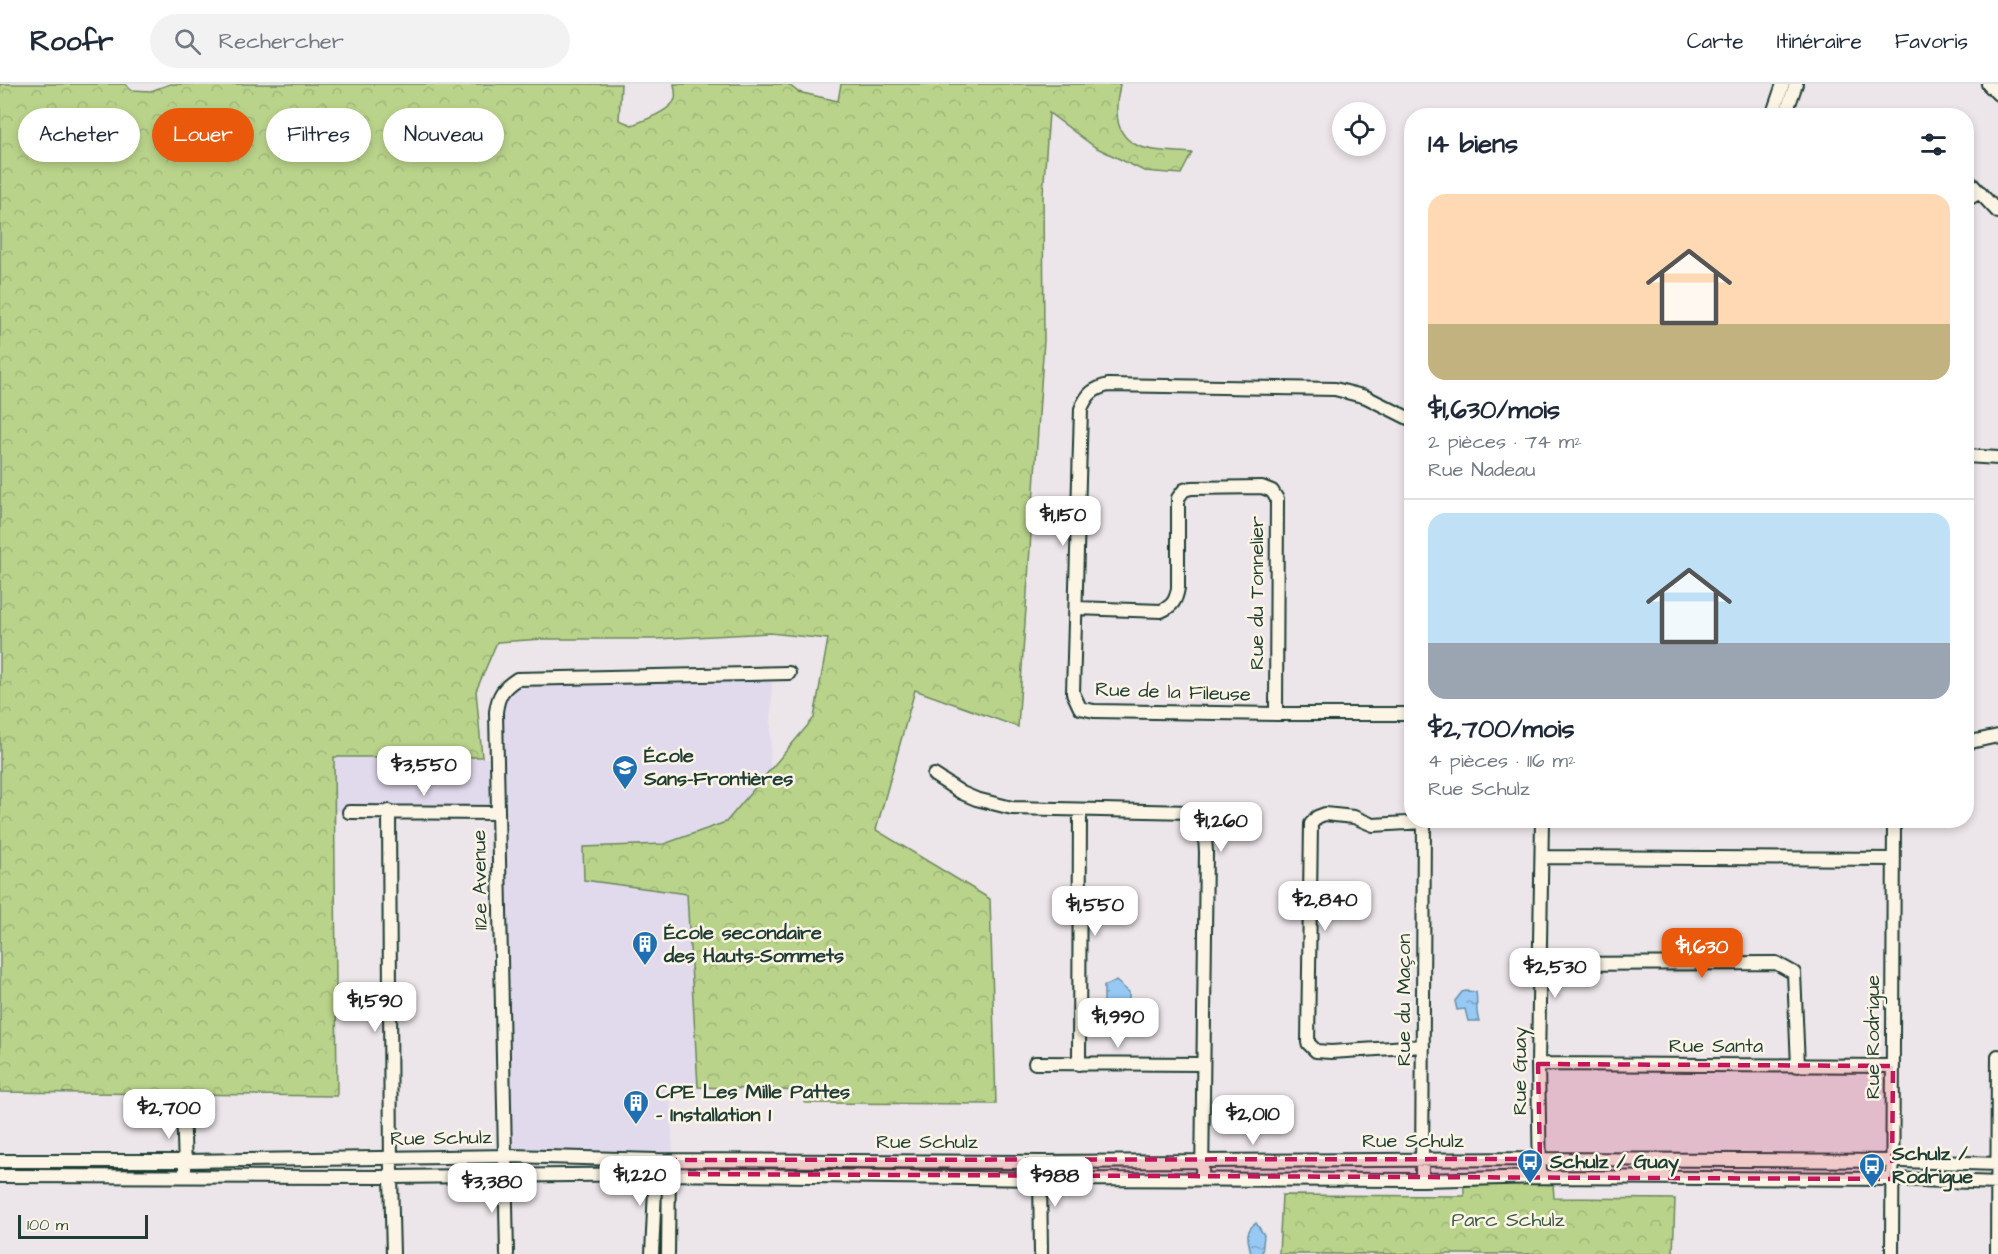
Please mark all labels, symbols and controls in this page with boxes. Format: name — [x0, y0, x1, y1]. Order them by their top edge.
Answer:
search box — [150, 14, 570, 68]
text: Roofr — [30, 22, 114, 61]
icon: search — [171, 25, 204, 58]
text: Rechercher — [219, 26, 344, 57]
text: Carte — [1687, 27, 1744, 56]
text: Itinéraire — [1777, 27, 1862, 56]
text: Favoris — [1895, 27, 1968, 56]
map controls — [1332, 102, 1386, 156]
button: locate — [1332, 102, 1386, 156]
chip: Acheter — [18, 108, 140, 162]
chip: Louer — [152, 108, 254, 162]
chip: Filtres — [266, 108, 371, 162]
chip: Nouveau — [383, 108, 504, 162]
text: 14 biens — [1428, 126, 1518, 162]
icon: filters — [1917, 128, 1950, 161]
icon: home — [1635, 233, 1743, 341]
text: $1,630/mois — [1428, 392, 1560, 428]
text: 2 pièces · 74 m² — [1428, 428, 1582, 456]
text: Rue Nadeau — [1428, 456, 1535, 484]
pin: $1,150 — [1014, 496, 1112, 547]
text: $1,150 — [1040, 501, 1086, 529]
street label: Rue du Tonnelier — [1243, 516, 1271, 670]
icon: home — [1635, 552, 1743, 660]
street label: Rue de la Fileuse — [1095, 675, 1251, 709]
text: $2,700/mois — [1428, 711, 1574, 747]
place label: École Sans-Frontières — [643, 742, 793, 793]
pin: $3,550 — [375, 746, 473, 797]
text: 4 pièces · 116 m² — [1428, 747, 1576, 775]
text: $3,550 — [391, 751, 457, 779]
school or university icon: École Sans-Frontières — [610, 753, 640, 791]
text: Rue Schulz — [1428, 775, 1530, 803]
pin: $1,260 — [1172, 802, 1270, 853]
text: $1,260 — [1194, 807, 1248, 835]
street label: 112e Avenue — [465, 829, 495, 930]
pin: $2,840 — [1276, 881, 1374, 932]
pin: $1,550 — [1046, 886, 1144, 937]
text: $2,840 — [1292, 886, 1358, 914]
text: $1,550 — [1066, 891, 1124, 919]
place label: École secondaire des Hauts-Sommets — [663, 919, 844, 970]
pin: $1,630 — [1653, 928, 1751, 979]
building icon: École secondaire des Hauts-Sommets — [630, 929, 660, 967]
text: $1,630 — [1676, 933, 1728, 961]
street label: Rue du Maçon — [1390, 934, 1418, 1066]
pin: $2,530 — [1506, 948, 1604, 999]
text: $2,530 — [1523, 953, 1587, 981]
street label: Rue Rodrigue — [1859, 975, 1888, 1099]
pin: $1,590 — [326, 982, 424, 1033]
text: $1,590 — [347, 987, 403, 1015]
pin: $1,990 — [1069, 998, 1167, 1049]
text: $1,990 — [1092, 1003, 1144, 1031]
street label: Rue Guay — [1506, 1027, 1535, 1115]
street label: Rue Santa — [1669, 1032, 1763, 1060]
place label: CPE Les Mille Pattes - Installation 1 — [656, 1078, 850, 1129]
building icon: CPE Les Mille Pattes - Installation 1 — [621, 1088, 651, 1126]
pin: $2,700 — [120, 1089, 218, 1140]
text: $2,700 — [137, 1094, 201, 1122]
pin: $2,010 — [1204, 1095, 1302, 1146]
text: $2,010 — [1226, 1100, 1280, 1128]
street label: Rue Schulz — [390, 1123, 492, 1153]
street label: Rue Schulz — [1362, 1127, 1464, 1155]
street label: Rue Schulz — [876, 1128, 978, 1156]
place label: Schulz / Rodrigue — [1891, 1140, 1973, 1192]
bus stop icon: Schulz / Guay — [1515, 1147, 1545, 1185]
place label: Schulz / Guay — [1549, 1148, 1679, 1177]
bus stop icon: Schulz / Rodrigue — [1857, 1151, 1887, 1189]
pin: $1,220 — [591, 1156, 689, 1207]
pin: $988 — [1019, 1157, 1091, 1208]
text: $1,220 — [614, 1161, 666, 1189]
text: $988 — [1031, 1162, 1079, 1190]
pin: $3,380 — [443, 1163, 541, 1214]
text: $3,380 — [462, 1168, 522, 1196]
park label: Parc Schulz — [1451, 1206, 1565, 1234]
scale bar — [18, 1212, 148, 1240]
text: 100 m — [27, 1214, 68, 1236]

